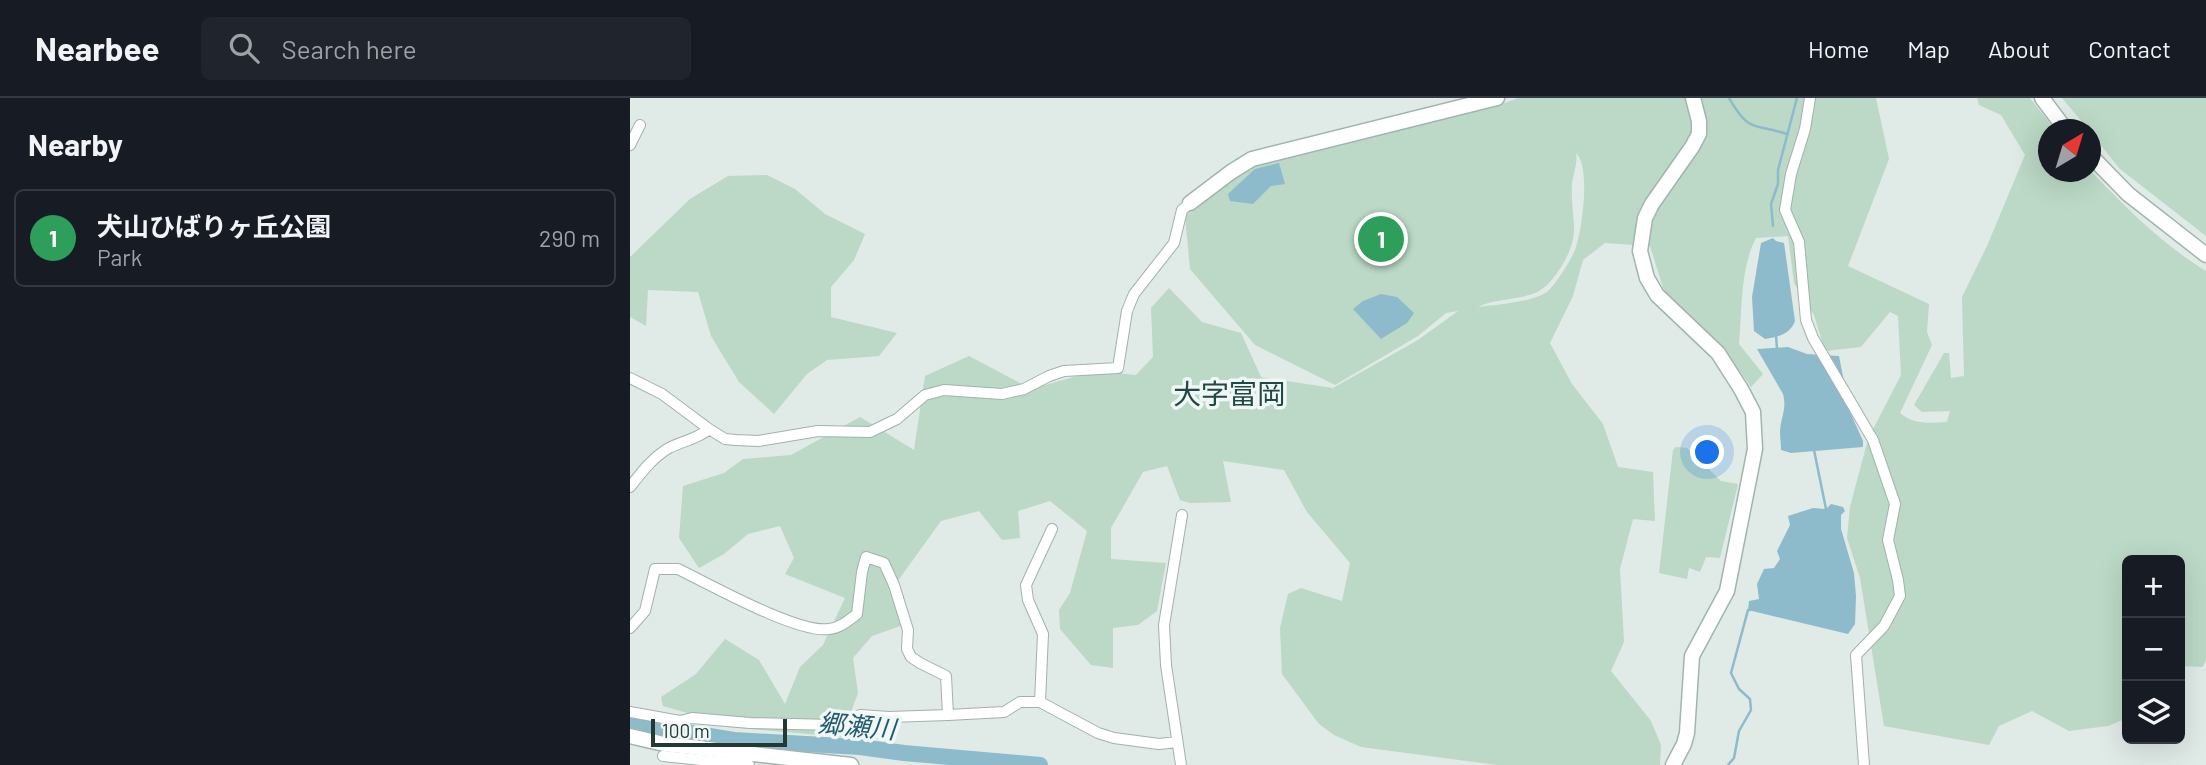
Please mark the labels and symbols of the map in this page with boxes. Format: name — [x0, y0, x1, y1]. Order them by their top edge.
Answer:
north arrow — [2038, 119, 2101, 182]
pin: 1 — [1358, 213, 1404, 265]
district label: 大字富岡 — [1173, 376, 1285, 410]
your location — [1690, 435, 1724, 469]
water label: 郷瀬川 — [817, 706, 900, 744]
scale bar — [651, 716, 788, 748]

